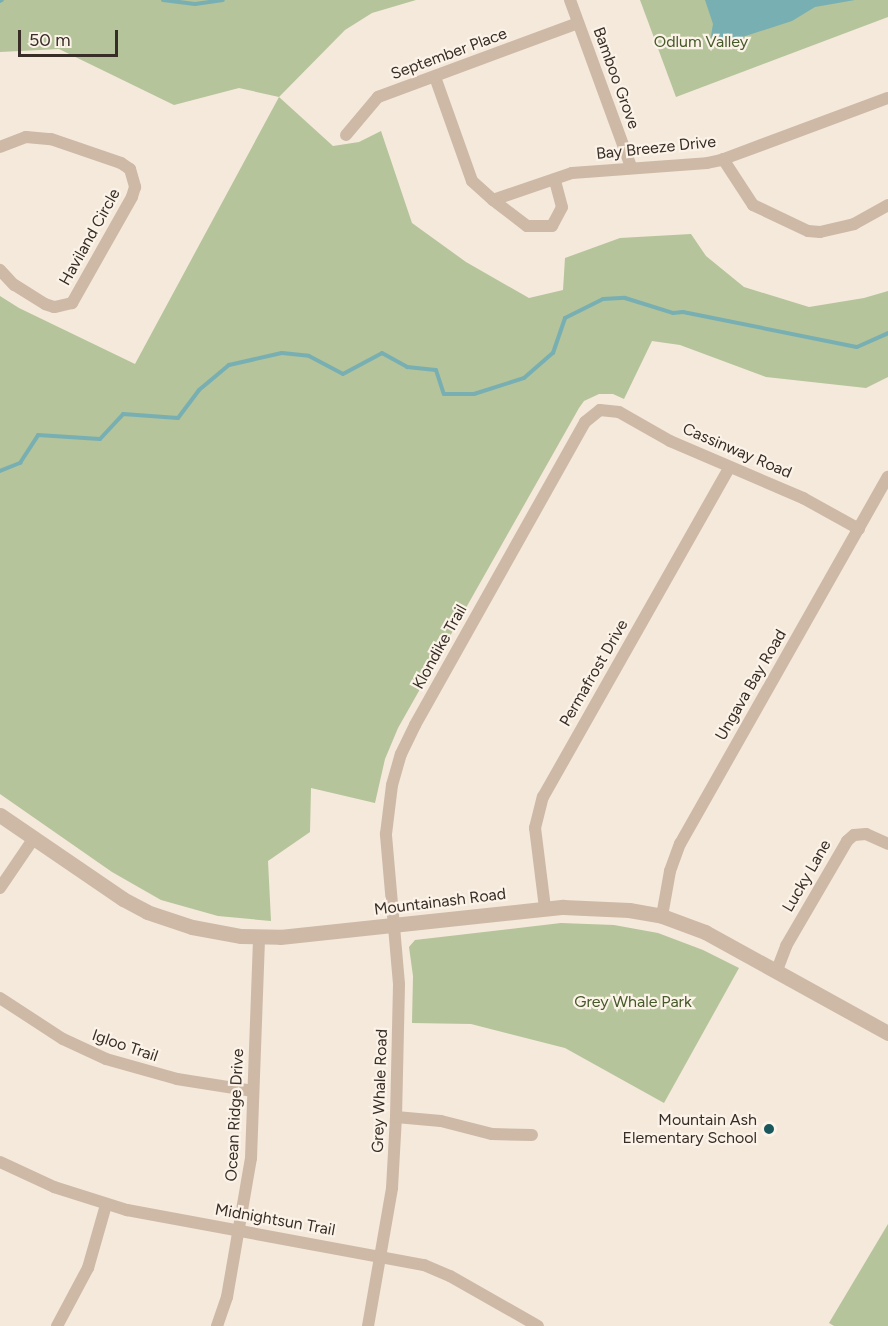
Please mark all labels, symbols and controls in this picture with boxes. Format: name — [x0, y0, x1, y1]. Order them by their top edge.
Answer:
scale bar — [21, 18, 122, 56]
street label: September Place — [388, 24, 510, 84]
street label: Bamboo Grove — [589, 24, 643, 132]
text: 50 m — [29, 29, 71, 51]
park label: Odlum Valley — [654, 32, 748, 52]
street label: Bay Breeze Drive — [595, 132, 717, 164]
street label: Haviland Circle — [56, 185, 124, 289]
street label: Cassinway Road — [680, 419, 794, 483]
street label: Klondike Trail — [409, 601, 471, 693]
street label: Permafrost Drive — [556, 616, 632, 730]
street label: Ungava Bay Road — [711, 626, 791, 744]
street label: Lucky Lane — [779, 836, 835, 916]
street label: Mountainash Road — [373, 884, 507, 920]
park label: Grey Whale Park — [574, 992, 692, 1012]
street label: Igloo Trail — [89, 1026, 161, 1066]
street label: Grey Whale Road — [368, 1029, 392, 1153]
street label: Ocean Ridge Drive — [222, 1048, 248, 1182]
place label: Mountain Ash Elementary School — [623, 1110, 757, 1148]
marker: Mountain Ash Elementary School — [762, 1122, 776, 1136]
street label: Midnightsun Trail — [213, 1200, 337, 1240]

